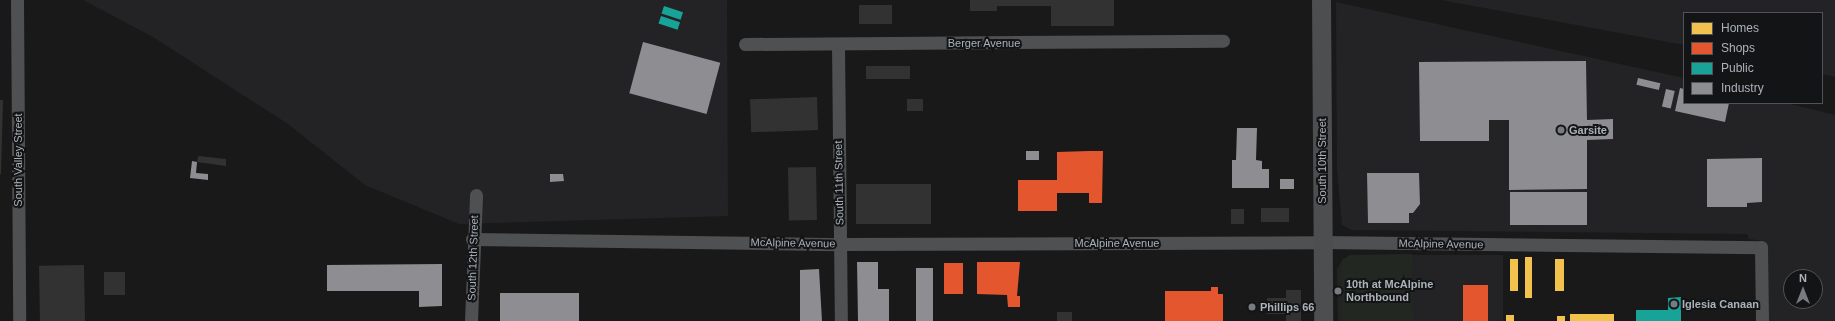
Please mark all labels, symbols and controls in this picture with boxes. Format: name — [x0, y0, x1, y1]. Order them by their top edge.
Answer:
legend — [1683, 12, 1823, 104]
text: Homes — [1721, 21, 1759, 35]
street label: Berger Avenue — [947, 36, 1021, 50]
text: Shops — [1721, 41, 1755, 55]
text: Public — [1721, 61, 1754, 75]
text: Industry — [1721, 81, 1764, 95]
street label: South Valley Street — [11, 113, 25, 207]
street label: South 10th Street — [1315, 118, 1329, 204]
place label: Garsite — [1569, 123, 1607, 137]
marker: Garsite — [1556, 125, 1566, 135]
street label: South 11th Street — [832, 140, 846, 226]
street label: South 12th Street — [465, 215, 481, 301]
street label: McAlpine Avenue — [750, 236, 836, 250]
street label: McAlpine Avenue — [1074, 236, 1160, 250]
street label: McAlpine Avenue — [1398, 237, 1484, 251]
north arrow — [1783, 269, 1823, 309]
text: N — [1799, 272, 1807, 284]
place label: 10th at McAlpine Northbound — [1346, 278, 1433, 304]
marker: 10th at McAlpine Northbound — [1333, 286, 1343, 296]
place label: Iglesia Canaan — [1682, 297, 1759, 311]
marker: Iglesia Canaan — [1669, 299, 1679, 309]
place label: Phillips 66 — [1260, 300, 1314, 314]
marker: Phillips 66 — [1247, 302, 1257, 312]

